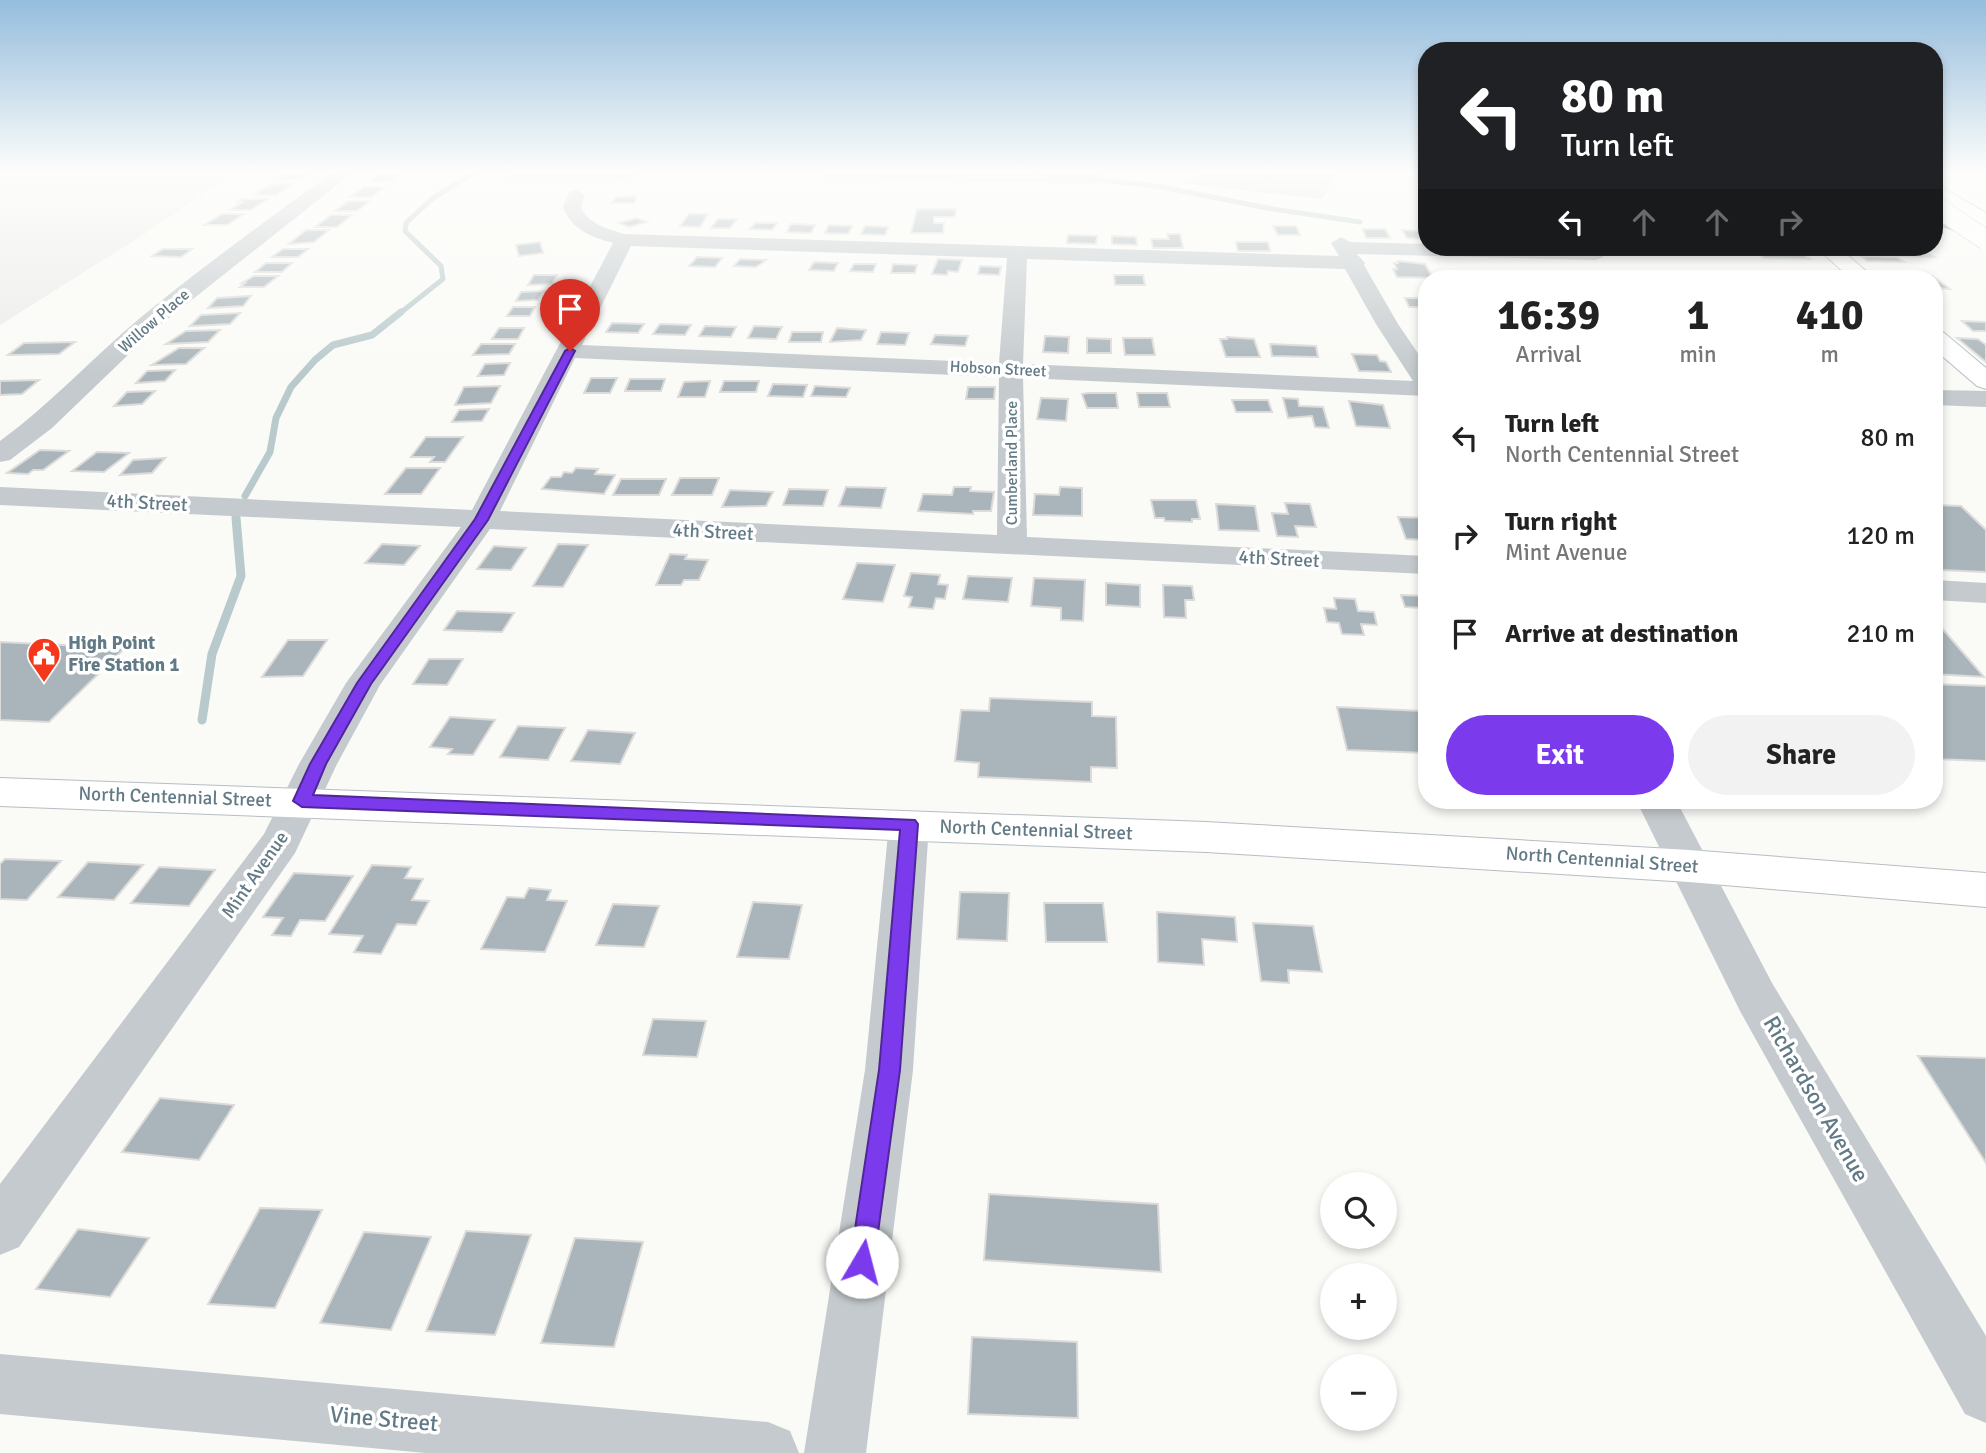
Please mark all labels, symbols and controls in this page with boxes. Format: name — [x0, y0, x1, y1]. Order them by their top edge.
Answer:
text: 80 m — [1561, 66, 1664, 126]
icon: left — [1446, 70, 1537, 161]
text: Turn left — [1561, 126, 1674, 165]
icon: left — [1552, 203, 1590, 241]
icon: ahead — [1625, 203, 1663, 241]
icon: ahead — [1698, 203, 1736, 241]
icon: right — [1771, 203, 1809, 241]
pin — [540, 279, 600, 351]
street label: Willow Place — [114, 285, 194, 357]
icon: arrive — [551, 290, 589, 328]
text: 16:39 — [1497, 290, 1600, 341]
text: 1 — [1687, 290, 1709, 341]
text: 410 — [1796, 290, 1864, 341]
text: Arrival — [1516, 340, 1582, 369]
text: min — [1679, 340, 1717, 369]
text: m — [1821, 340, 1839, 369]
street label: Hobson Street — [949, 356, 1047, 382]
street label: Cumberland Place — [1002, 401, 1022, 525]
text: Turn left — [1505, 408, 1599, 440]
icon: left — [1446, 419, 1484, 457]
text: 80 m — [1860, 422, 1915, 454]
text: North Centennial Street — [1505, 440, 1739, 469]
street label: 4th Street — [106, 489, 188, 517]
text: Turn right — [1505, 506, 1617, 538]
icon: right — [1446, 517, 1484, 555]
street label: 4th Street — [672, 518, 754, 546]
text: 120 m — [1846, 520, 1915, 552]
text: Mint Avenue — [1505, 538, 1627, 567]
street label: 4th Street — [1238, 545, 1320, 573]
icon: arrive — [1446, 615, 1484, 653]
text: Arrive at destination — [1505, 618, 1738, 650]
text: 210 m — [1846, 618, 1915, 650]
place label: High Point Fire Station 1 — [68, 631, 180, 677]
public building icon: High Point Fire Station 1 — [25, 635, 63, 684]
button: Exit — [1446, 715, 1674, 795]
button: Share — [1688, 715, 1915, 795]
street label: North Centennial Street — [78, 782, 272, 812]
street label: North Centennial Street — [939, 815, 1133, 845]
street label: Mint Avenue — [216, 827, 294, 923]
street label: North Centennial Street — [1505, 841, 1700, 879]
street label: Richardson Avenue — [1757, 1011, 1875, 1187]
map controls — [1320, 1172, 1397, 1431]
button: search — [1320, 1172, 1397, 1249]
position arrow — [825, 1225, 899, 1299]
button: + — [1320, 1263, 1397, 1340]
button: − — [1320, 1354, 1397, 1431]
street label: Vine Street — [329, 1400, 439, 1438]

